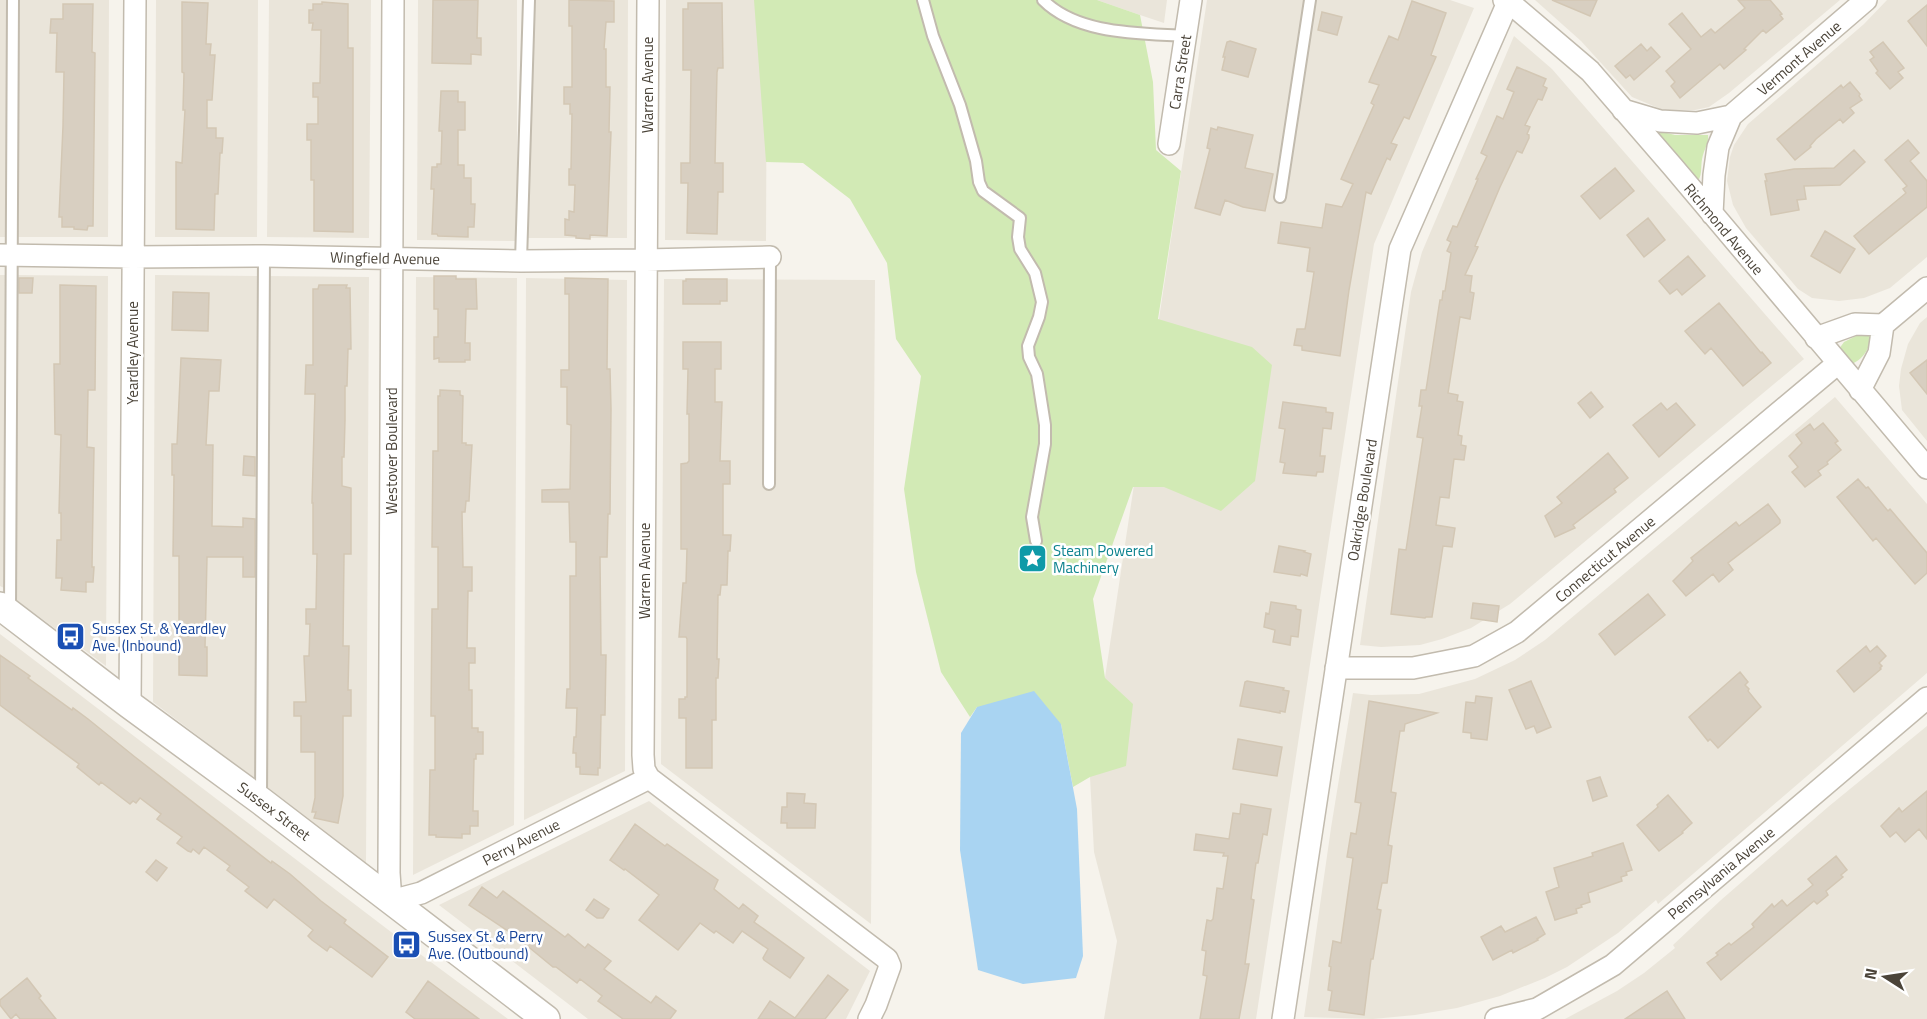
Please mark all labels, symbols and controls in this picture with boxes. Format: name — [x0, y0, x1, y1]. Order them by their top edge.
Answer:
street label: Vermont Avenue — [1752, 15, 1846, 101]
street label: Carra Street — [1163, 32, 1197, 111]
street label: Warren Avenue — [636, 37, 659, 133]
street label: Richmond Avenue — [1679, 178, 1769, 280]
street label: Wingfield Avenue — [330, 246, 440, 270]
street label: Yeardley Avenue — [121, 301, 144, 405]
street label: Westover Boulevard — [380, 387, 403, 515]
street label: Oakridge Boulevard — [1341, 437, 1383, 563]
street label: Connecticut Avenue — [1550, 510, 1660, 608]
street label: Warren Avenue — [633, 523, 656, 619]
place label: Steam Powered Machinery — [1053, 539, 1153, 579]
place icon: Steam Powered Machinery — [1016, 543, 1048, 575]
place label: Sussex St. & Yeardley Ave. (Inbound) — [92, 617, 226, 657]
bus stop icon: Sussex St. & Yeardley Ave. (Inbound) — [55, 621, 87, 653]
street label: Sussex Street — [233, 776, 316, 847]
street label: Perry Avenue — [478, 813, 564, 871]
street label: Pennsylvania Avenue — [1662, 821, 1780, 925]
place label: Sussex St. & Perry Ave. (Outbound) — [428, 925, 543, 965]
bus stop icon: Sussex St. & Perry Ave. (Outbound) — [391, 929, 423, 961]
north arrow — [1855, 947, 1915, 1007]
text: N — [1857, 966, 1883, 982]

